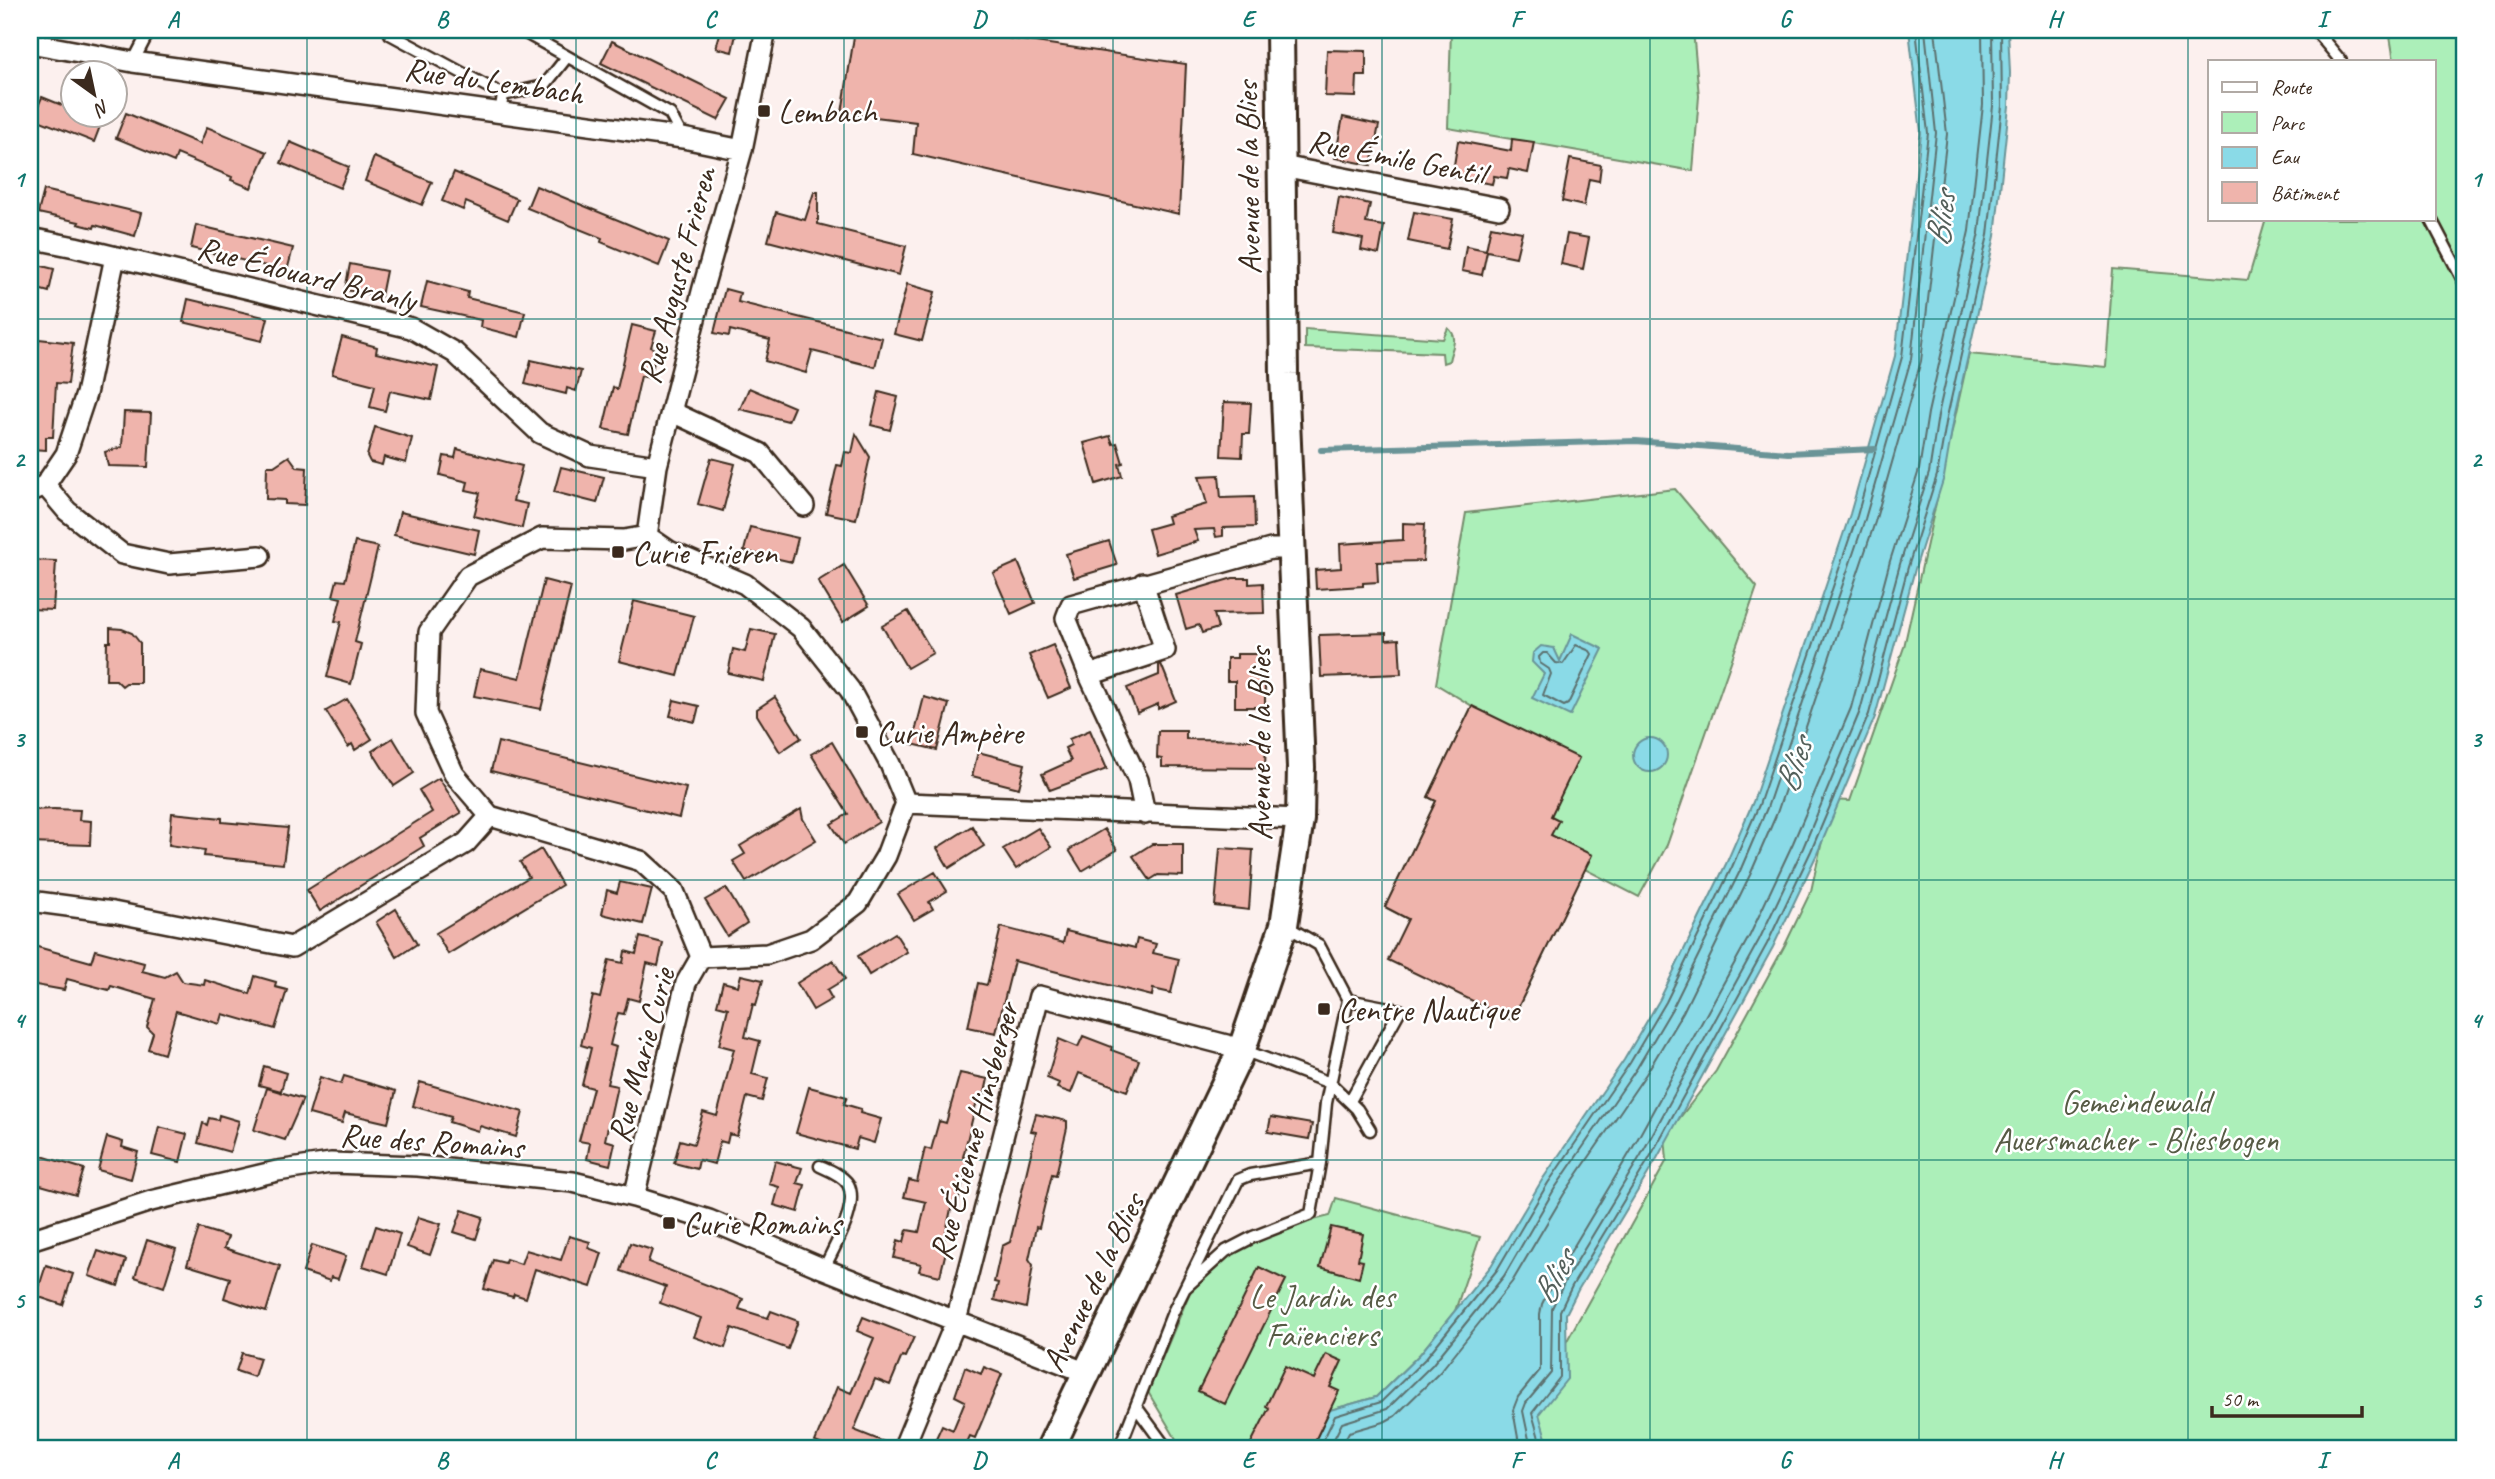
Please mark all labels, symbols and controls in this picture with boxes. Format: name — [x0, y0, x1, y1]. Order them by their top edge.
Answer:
text: A — [167, 5, 181, 34]
text: B — [436, 5, 450, 34]
text: C — [705, 5, 719, 34]
text: D — [972, 5, 988, 34]
text: E — [1242, 5, 1258, 34]
text: F — [1511, 5, 1527, 34]
text: G — [1779, 5, 1794, 34]
text: H — [2047, 5, 2065, 34]
text: I — [2317, 5, 2332, 34]
street label: Rue du Lembach — [402, 48, 588, 115]
north arrow — [60, 60, 130, 130]
legend — [2208, 60, 2436, 220]
text: Route — [2271, 74, 2312, 100]
street label: Avenue de la Blies — [1225, 78, 1271, 275]
place label: Lembach — [778, 91, 878, 133]
text: N — [89, 94, 114, 122]
marker: Lembach — [756, 103, 772, 119]
text: Parc — [2271, 110, 2306, 136]
street label: Rue Émile Gentil — [1305, 119, 1494, 196]
text: Eau — [2271, 144, 2300, 170]
street label: Rue Auguste Frieren — [628, 160, 727, 388]
text: 1 — [14, 165, 27, 194]
text: 1 — [2471, 165, 2484, 194]
text: Bâtiment — [2271, 180, 2340, 206]
water label: Blies — [1914, 183, 1967, 249]
street label: Rue Édouard Branly — [193, 227, 423, 322]
text: 2 — [14, 445, 27, 474]
text: 2 — [2471, 445, 2484, 474]
place label: Curie Frieren — [632, 532, 778, 574]
marker: Curie Frieren — [610, 544, 626, 560]
street label: Avenue de la Blies — [1239, 645, 1281, 841]
place label: Curie Ampère — [876, 712, 1025, 754]
marker: Curie Ampère — [854, 724, 870, 740]
text: 3 — [14, 725, 27, 754]
text: 3 — [2471, 725, 2484, 754]
water label: Blies — [1763, 726, 1826, 798]
street label: Rue Marie Curie — [598, 961, 685, 1147]
place label: Centre Nautique — [1338, 989, 1521, 1031]
street label: Rue Étienne Hinsberger — [919, 995, 1029, 1264]
marker: Centre Nautique — [1316, 1001, 1332, 1017]
text: 4 — [14, 1006, 27, 1035]
text: 4 — [2471, 1006, 2484, 1035]
park label: Gemeindewald Auersmacher - Bliesbogen — [1994, 1081, 2279, 1161]
street label: Rue des Romains — [339, 1114, 528, 1169]
street label: Avenue de la Blies — [1032, 1184, 1155, 1378]
place label: Curie Romains — [683, 1203, 844, 1245]
marker: Curie Romains — [661, 1215, 677, 1231]
water label: Blies — [1521, 1237, 1589, 1312]
park label: Le Jardin des Faïenciers — [1250, 1276, 1397, 1356]
text: 5 — [14, 1286, 26, 1315]
text: 5 — [2471, 1286, 2483, 1315]
scale bar — [2212, 1374, 2362, 1418]
text: 50 m — [2222, 1386, 2260, 1412]
text: A — [167, 1446, 181, 1475]
text: B — [436, 1446, 450, 1475]
text: C — [705, 1446, 719, 1475]
text: D — [972, 1446, 988, 1475]
text: E — [1242, 1446, 1258, 1475]
text: F — [1511, 1446, 1527, 1475]
text: G — [1779, 1446, 1794, 1475]
text: H — [2047, 1446, 2065, 1475]
text: I — [2317, 1446, 2332, 1475]

